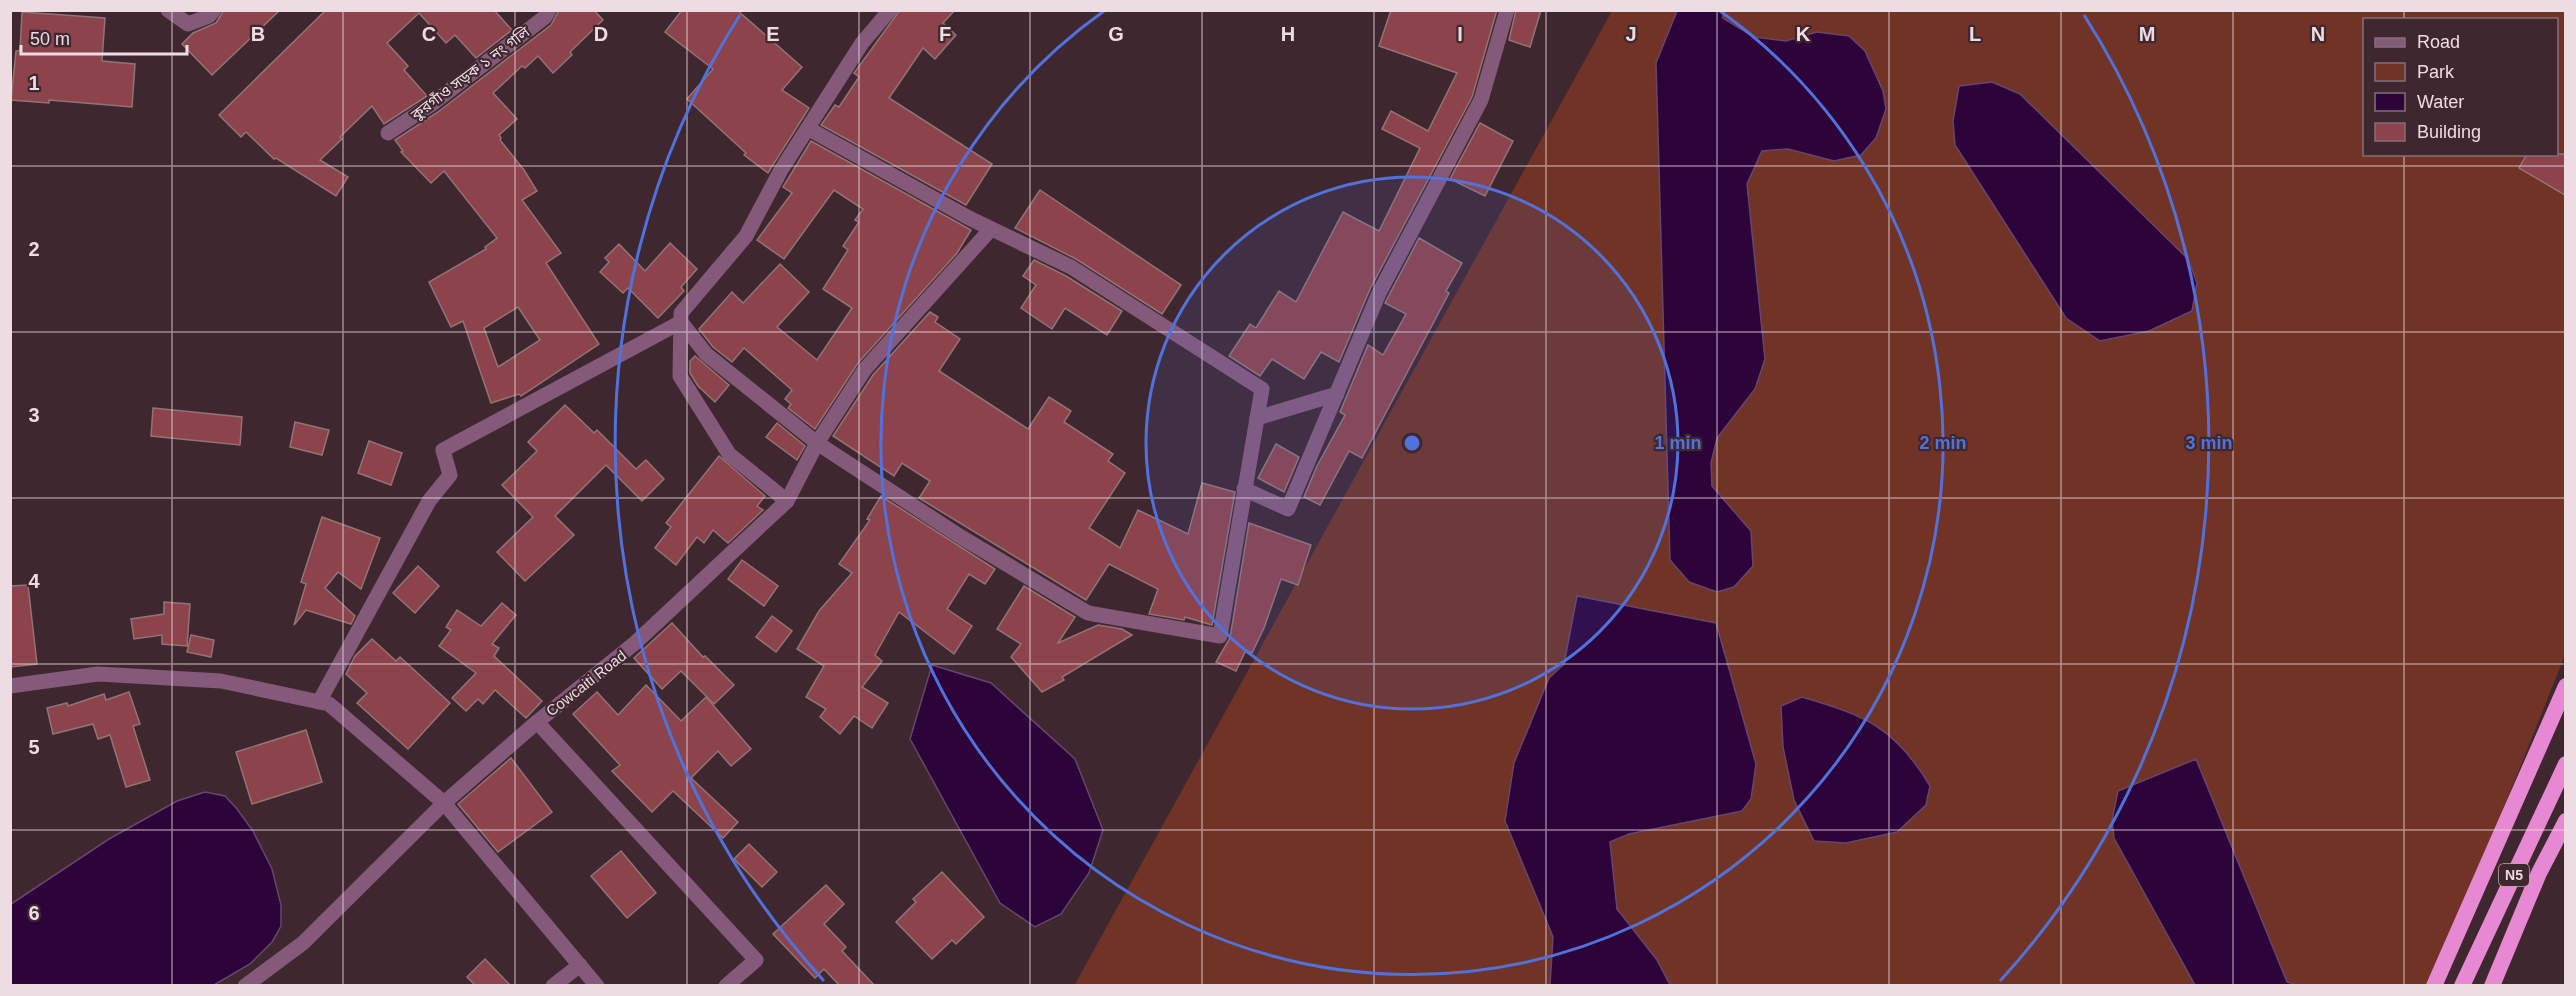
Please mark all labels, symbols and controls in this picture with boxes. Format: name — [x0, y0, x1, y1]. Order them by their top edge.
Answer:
scale bar — [21, 18, 188, 56]
legend — [2363, 18, 2558, 156]
street label: কুরগাঁও সড়ক ১ নং গলি — [407, 22, 534, 124]
text: B — [251, 23, 265, 45]
text: C — [422, 23, 436, 45]
text: D — [594, 23, 608, 45]
text: E — [766, 23, 780, 45]
text: F — [939, 23, 951, 45]
text: G — [1108, 23, 1124, 45]
text: H — [1281, 23, 1295, 45]
text: I — [1457, 23, 1463, 45]
text: J — [1625, 23, 1637, 45]
text: K — [1796, 23, 1811, 45]
text: L — [1969, 23, 1981, 45]
text: M — [2139, 23, 2155, 45]
text: N — [2311, 23, 2325, 45]
text: 50 m — [30, 29, 70, 49]
text: Road — [2417, 32, 2460, 52]
text: Park — [2417, 62, 2455, 82]
text: 1 — [28, 72, 40, 94]
text: Water — [2417, 92, 2464, 112]
text: Building — [2417, 122, 2481, 142]
text: 2 — [28, 238, 40, 260]
text: 3 — [28, 404, 40, 426]
centre of rings — [1402, 433, 1422, 453]
text: 1 min — [1654, 433, 1702, 453]
text: 2 min — [1919, 433, 1967, 453]
text: 3 min — [2185, 433, 2233, 453]
text: 4 — [28, 570, 40, 592]
street label: Cowcaiti Road — [543, 647, 629, 719]
text: 5 — [28, 736, 40, 758]
road number: N5 — [2499, 864, 2529, 886]
text: 6 — [28, 902, 40, 924]

